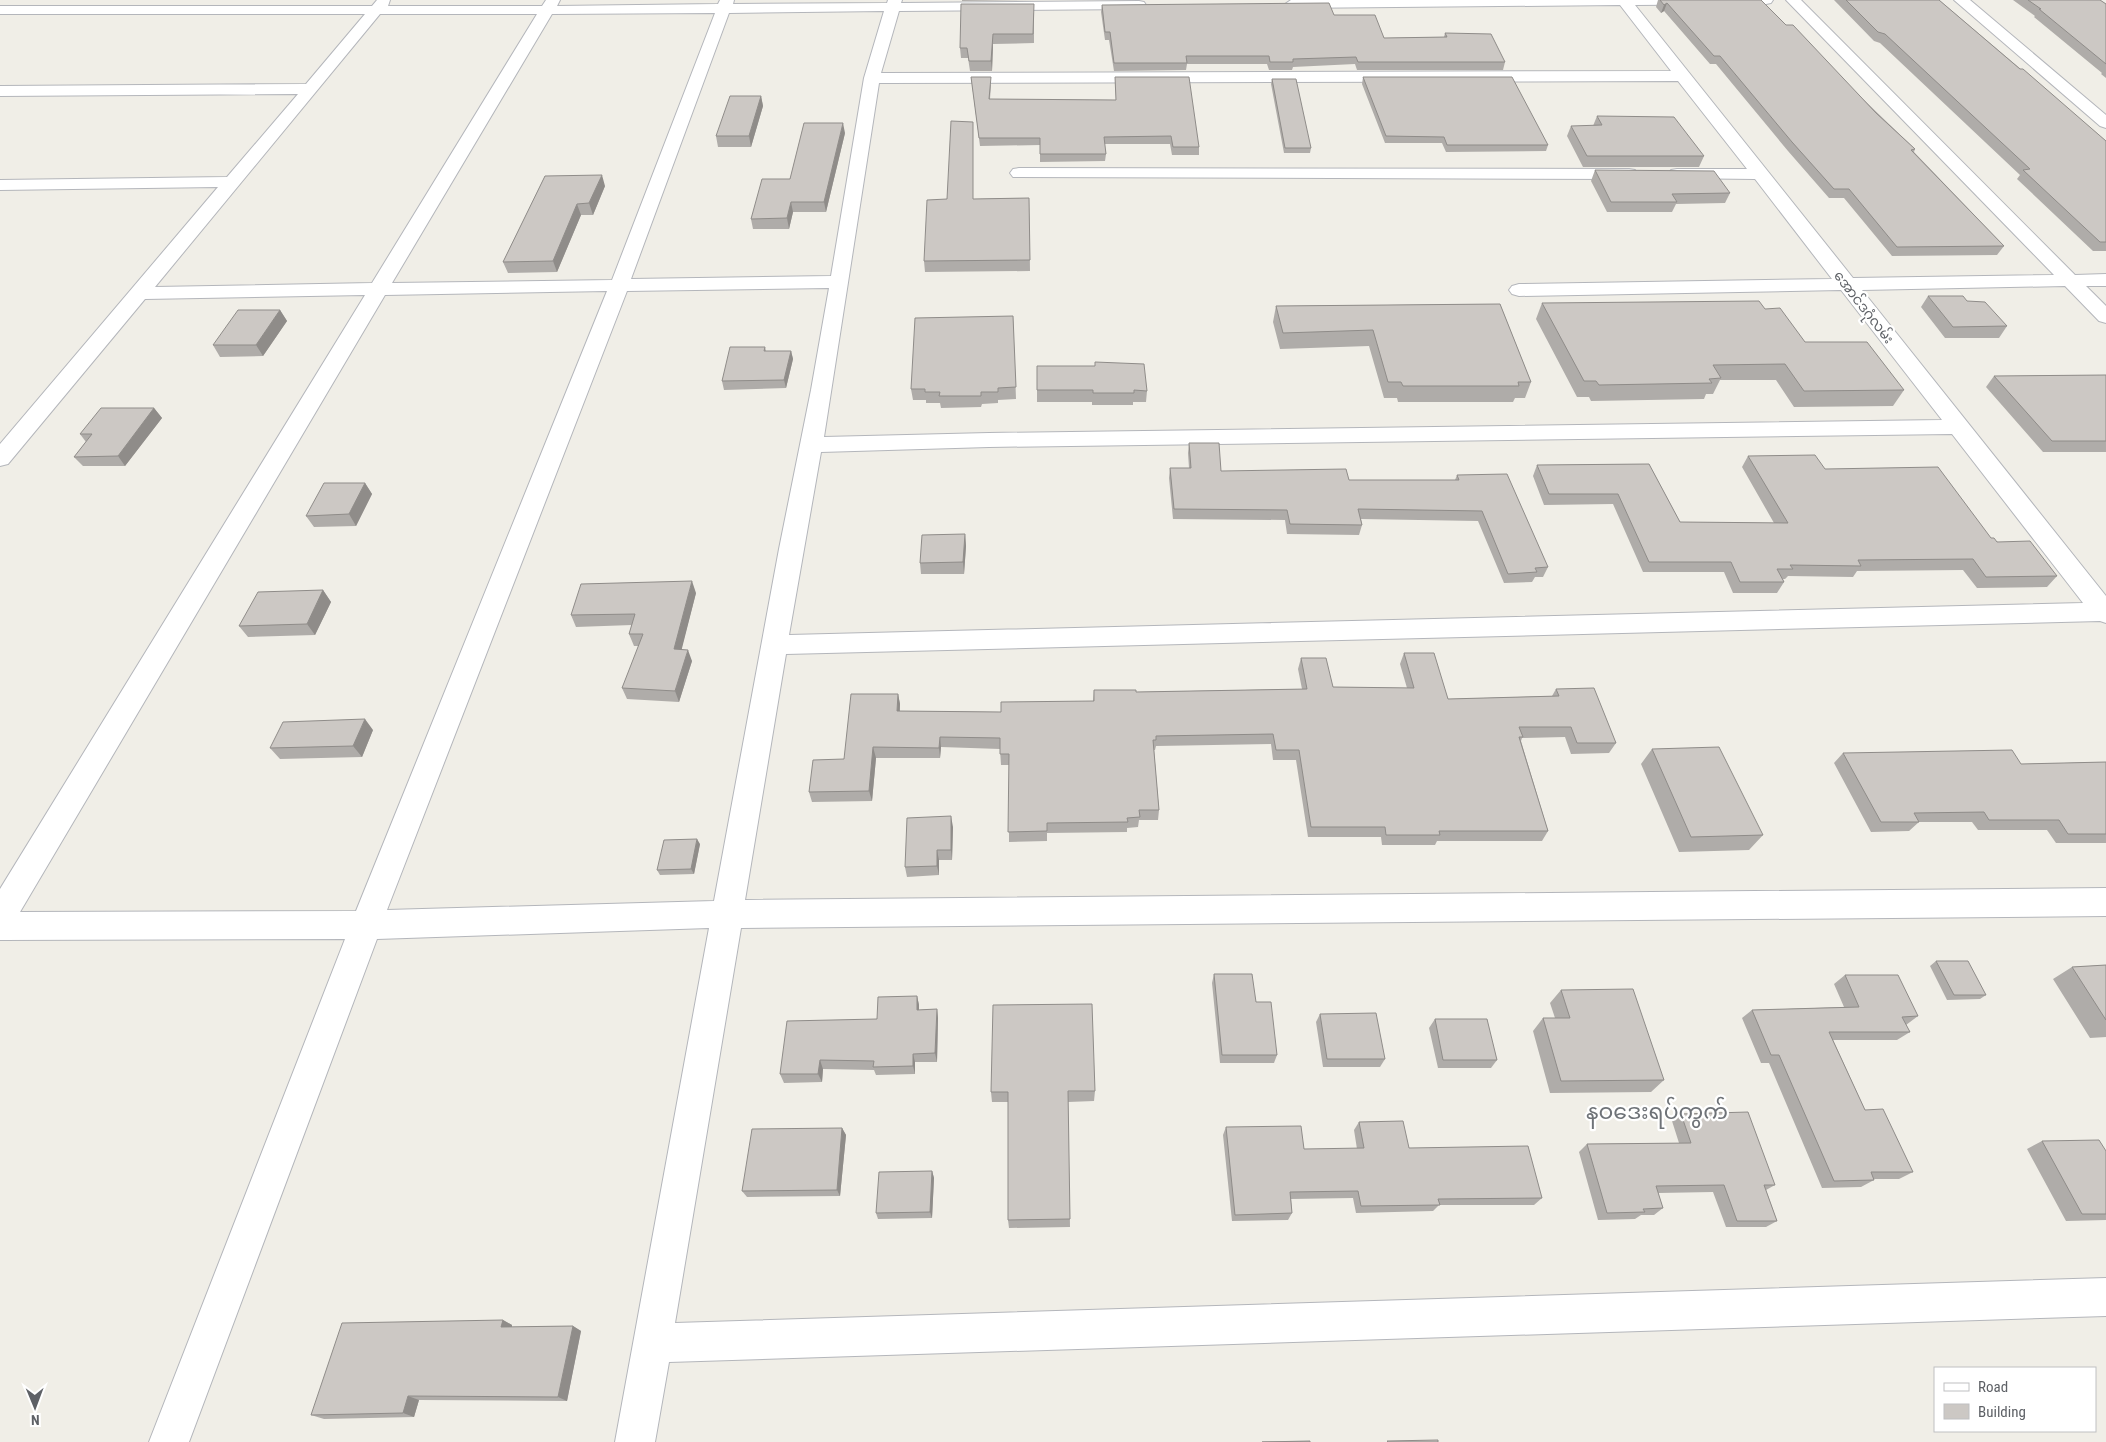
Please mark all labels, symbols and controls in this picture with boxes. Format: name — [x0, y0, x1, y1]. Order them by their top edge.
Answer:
street label: အောင်ဒဂုံလမ်း — [1828, 266, 1899, 349]
district label: နဝဒေးရပ်ကွက် — [1586, 1096, 1728, 1129]
legend — [1934, 1367, 2096, 1432]
text: Road — [1978, 1378, 2008, 1396]
north arrow — [10, 1382, 60, 1432]
text: Building — [1978, 1403, 2026, 1421]
text: N — [31, 1412, 40, 1428]

